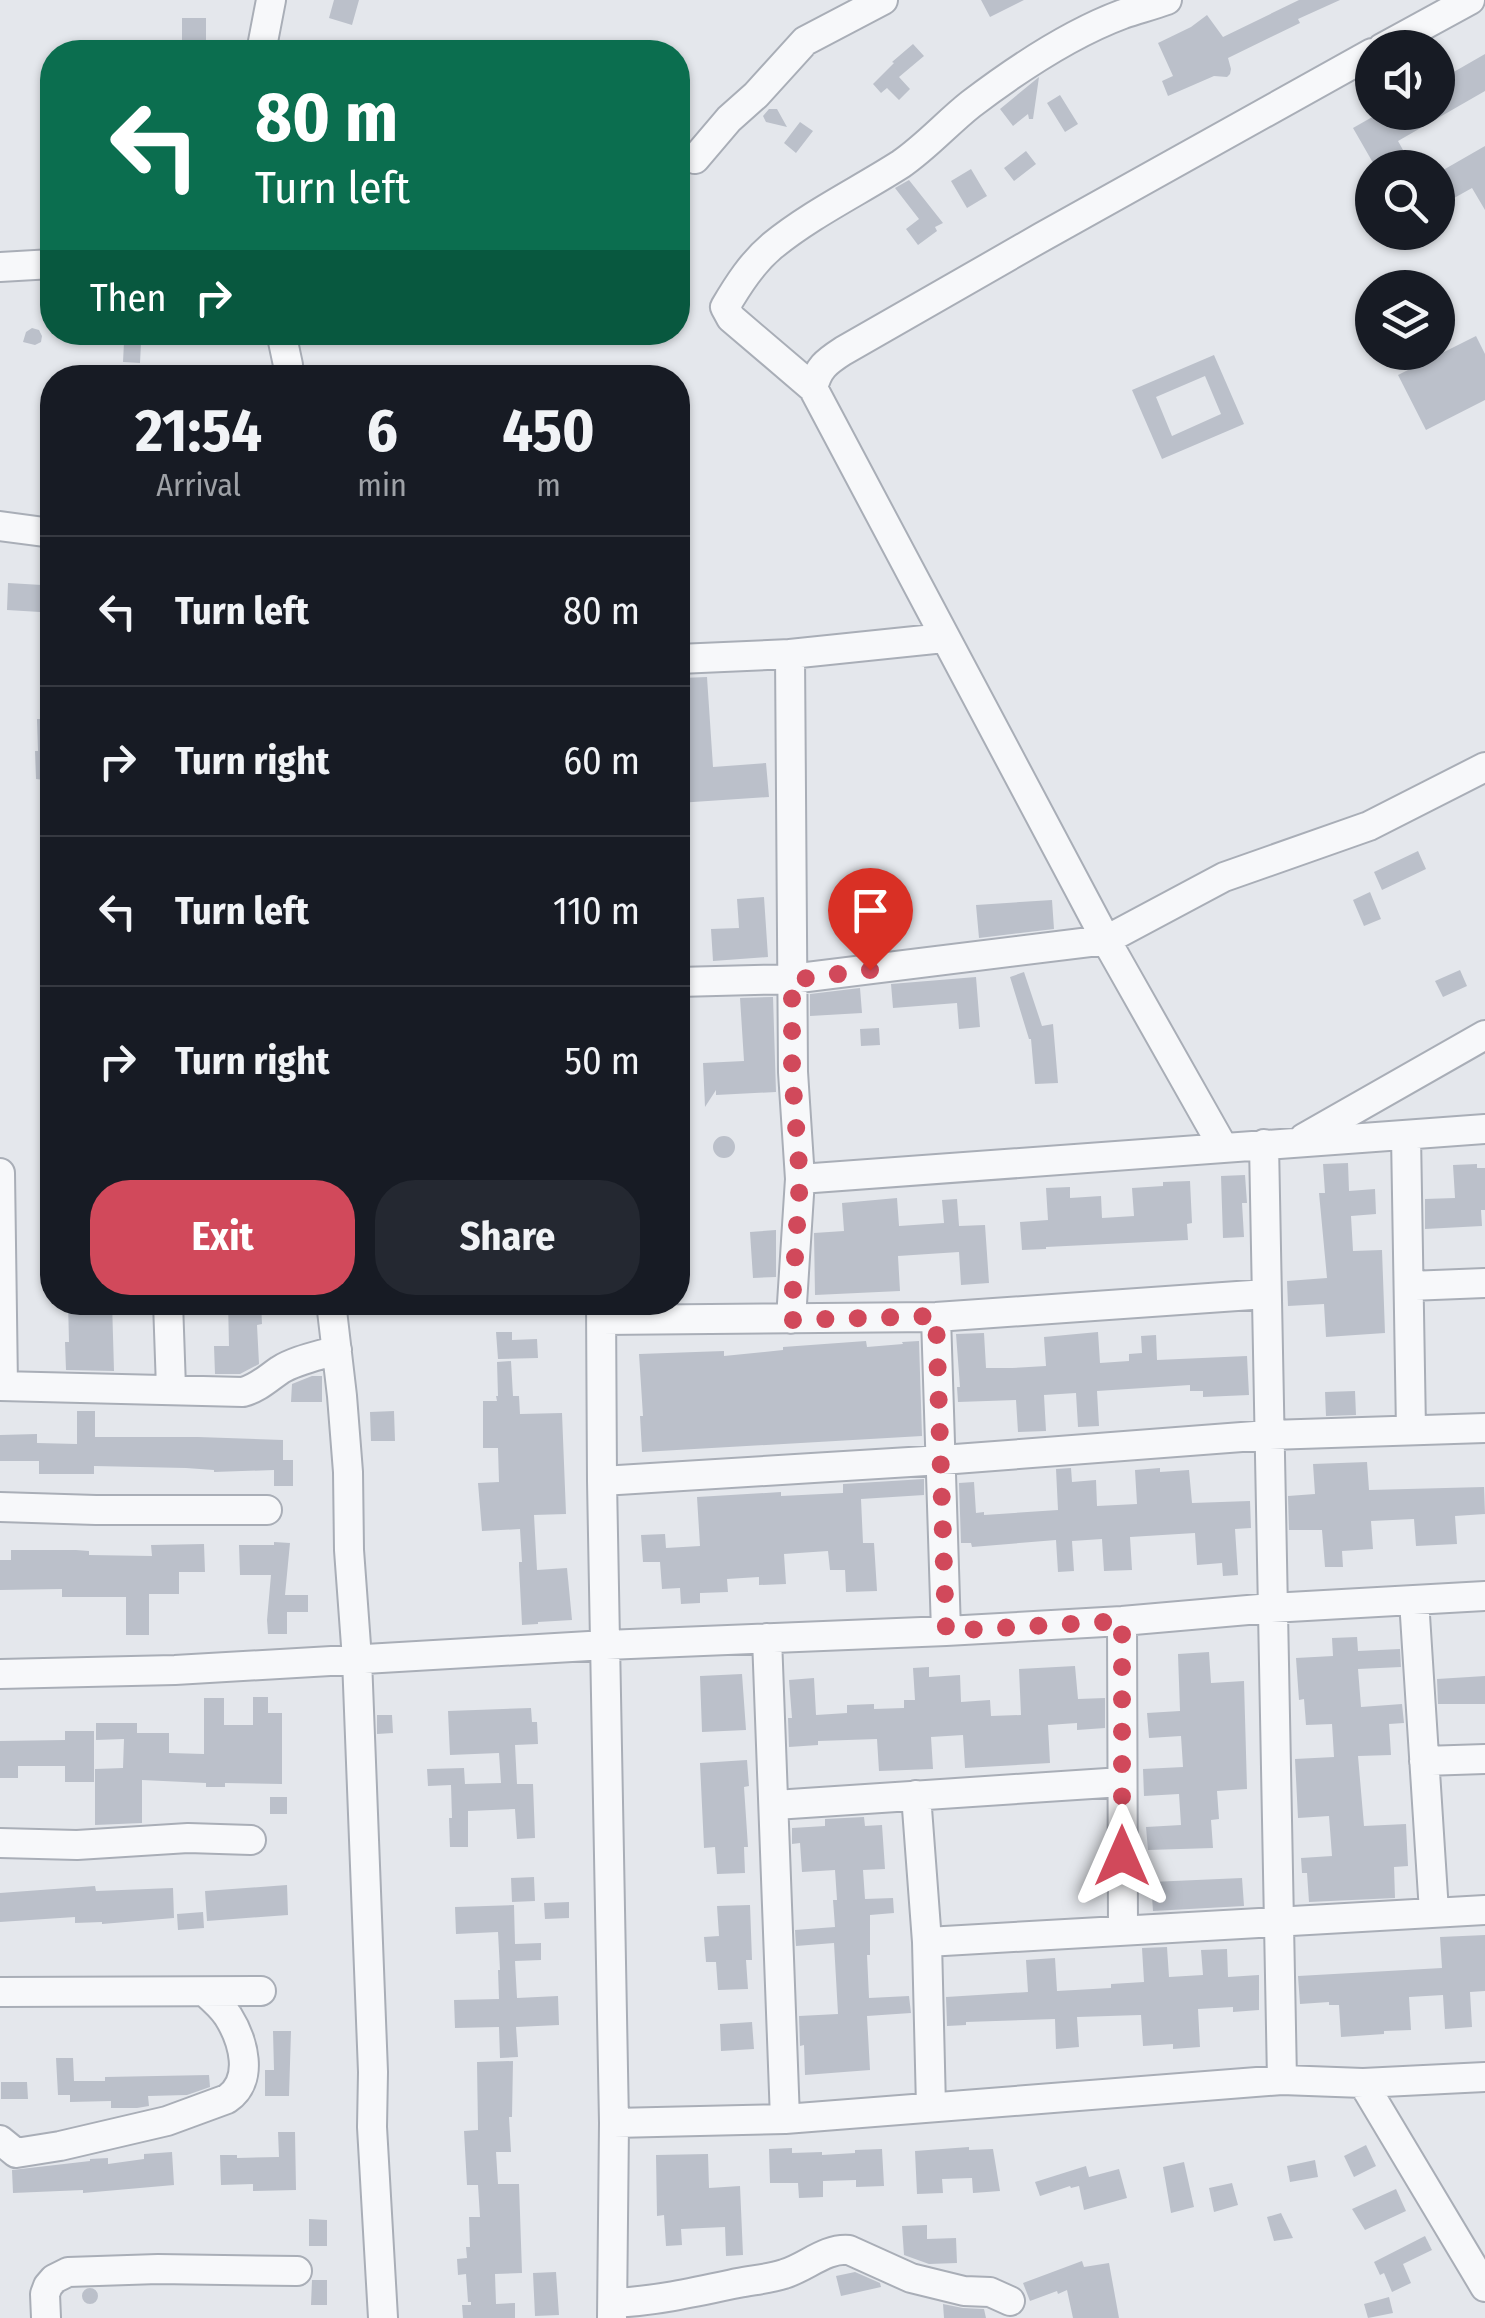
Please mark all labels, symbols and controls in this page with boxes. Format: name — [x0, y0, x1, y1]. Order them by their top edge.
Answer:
map controls — [1355, 30, 1455, 370]
button: sound — [1355, 30, 1455, 130]
text: 80 m — [255, 76, 398, 160]
icon: left — [90, 80, 220, 210]
button: search — [1355, 150, 1455, 250]
text: Turn left — [255, 161, 410, 215]
icon: right — [186, 270, 241, 325]
button: layers — [1355, 270, 1455, 370]
text: Then — [90, 275, 166, 321]
text: 21:54 — [135, 395, 262, 467]
text: 6 — [366, 395, 398, 467]
text: 450 — [502, 395, 595, 467]
text: Arrival — [156, 466, 241, 504]
text: min — [357, 466, 407, 504]
text: m — [536, 466, 561, 504]
icon: left — [90, 584, 145, 639]
text: Turn left — [175, 588, 309, 634]
text: 80 m — [563, 588, 640, 634]
icon: right — [90, 734, 145, 789]
text: Turn right — [175, 738, 329, 784]
text: 60 m — [563, 738, 640, 784]
pin — [828, 868, 913, 971]
icon: arrive — [843, 883, 898, 938]
icon: left — [90, 884, 145, 939]
text: Turn left — [175, 888, 309, 934]
text: 110 m — [553, 888, 640, 934]
icon: right — [90, 1034, 145, 1089]
text: Turn right — [175, 1038, 329, 1084]
text: 50 m — [565, 1038, 640, 1084]
button: Exit — [90, 1180, 355, 1295]
button: Share — [375, 1180, 640, 1295]
position arrow — [1070, 1804, 1174, 1908]

